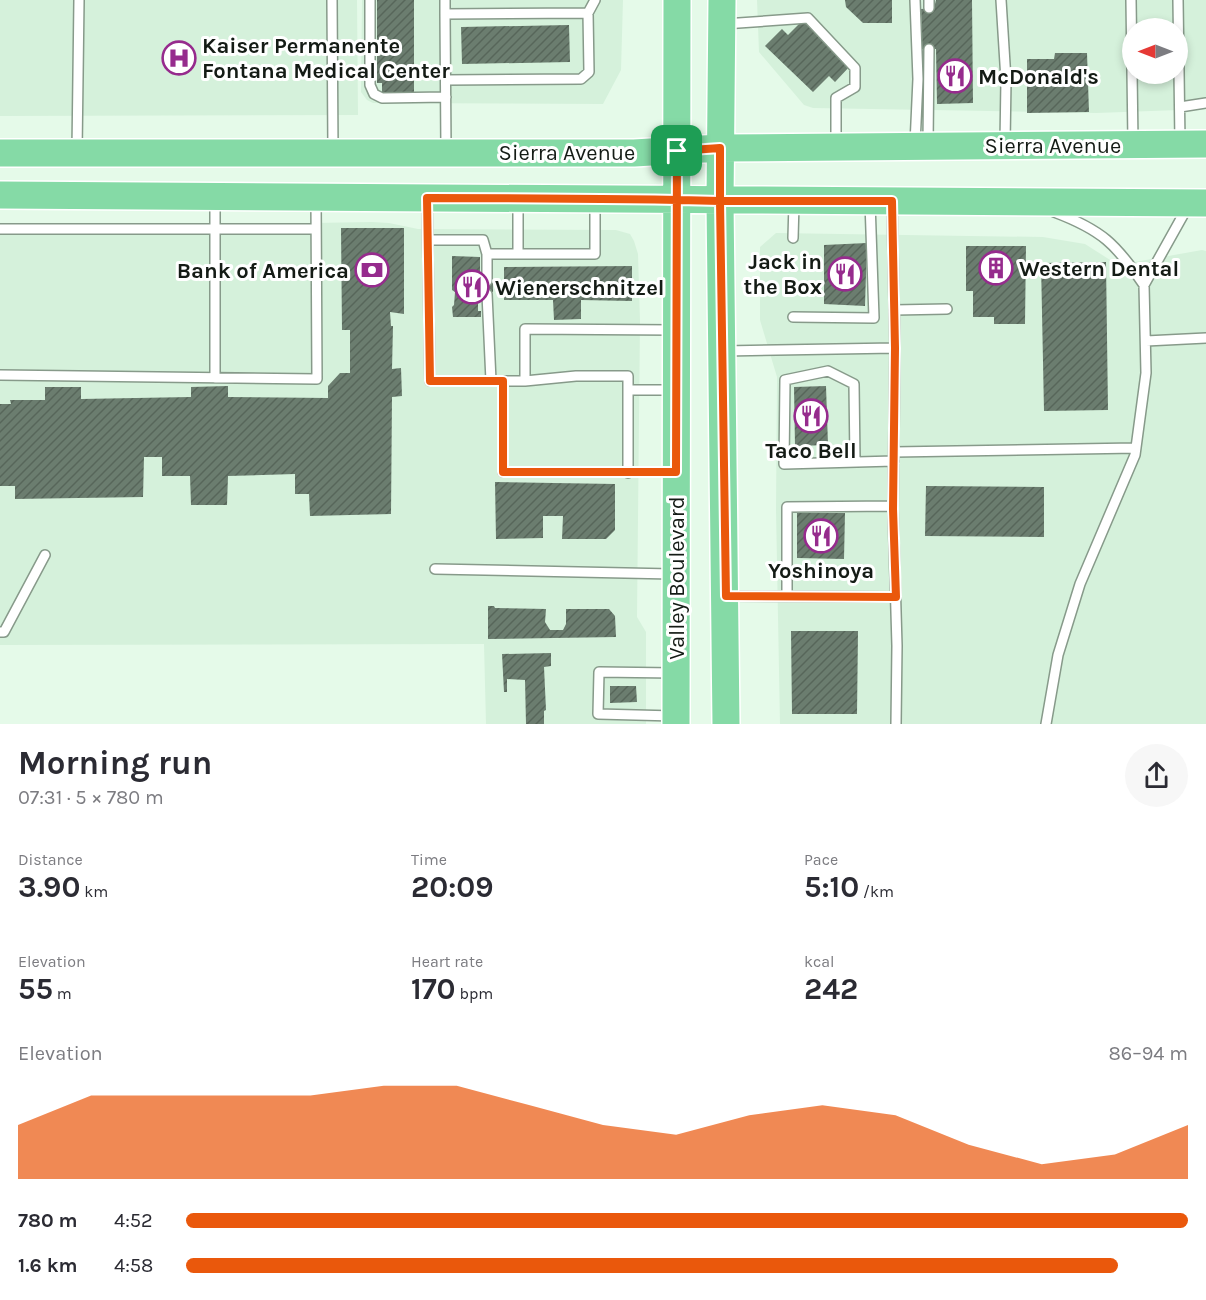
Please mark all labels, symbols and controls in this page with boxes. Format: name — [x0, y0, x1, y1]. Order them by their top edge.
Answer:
north arrow — [1122, 18, 1188, 84]
map controls — [1122, 18, 1188, 84]
place label: Kaiser Permanente Fontana Medical Center — [202, 33, 450, 84]
hospital icon: Kaiser Permanente Fontana Medical Center — [161, 40, 197, 76]
restaurant icon: McDonald's — [937, 58, 973, 94]
place label: McDonald's — [978, 64, 1099, 90]
pin — [651, 125, 702, 176]
street label: Sierra Avenue — [985, 133, 1121, 159]
icon: arrive — [660, 134, 693, 167]
street label: Sierra Avenue — [499, 140, 635, 166]
place label: Jack in the Box — [744, 249, 822, 300]
building icon: Western Dental — [978, 250, 1014, 286]
bank icon: Bank of America — [354, 252, 390, 288]
restaurant icon: Jack in the Box — [827, 256, 863, 292]
place label: Western Dental — [1019, 256, 1179, 282]
place label: Bank of America — [177, 258, 349, 284]
restaurant icon: Wienerschnitzel — [454, 269, 490, 305]
place label: Wienerschnitzel — [495, 275, 665, 301]
restaurant icon: Taco Bell — [793, 398, 829, 434]
place label: Taco Bell — [765, 438, 857, 464]
street label: Valley Boulevard — [664, 496, 690, 660]
restaurant icon: Yoshinoya — [803, 518, 839, 554]
place label: Yoshinoya — [768, 558, 874, 584]
text: Morning run — [18, 744, 212, 782]
button: share — [1125, 744, 1188, 807]
text: 07:31 · 5 × 780 m — [18, 786, 164, 809]
text: Distance — [18, 850, 83, 869]
text: Time — [411, 850, 447, 869]
text: Pace — [804, 850, 838, 869]
text: 3.90 — [18, 869, 80, 905]
text: 20:09 — [411, 869, 494, 905]
text: 5:10 — [804, 869, 859, 905]
text: km — [80, 882, 108, 901]
text: /km — [859, 882, 894, 901]
text: Elevation — [18, 952, 86, 971]
text: Heart rate — [411, 952, 483, 971]
text: kcal — [804, 952, 835, 971]
text: 55 — [18, 971, 53, 1007]
text: 170 — [411, 971, 456, 1007]
text: 242 — [804, 971, 858, 1007]
text: m — [53, 984, 72, 1003]
text: bpm — [456, 984, 493, 1003]
text: Elevation — [18, 1042, 103, 1065]
text: 86–94 m — [1109, 1042, 1188, 1065]
text: 780 m — [18, 1209, 78, 1232]
text: 4:52 — [114, 1209, 153, 1232]
text: 1.6 km — [18, 1254, 77, 1277]
text: 4:58 — [114, 1254, 153, 1277]

